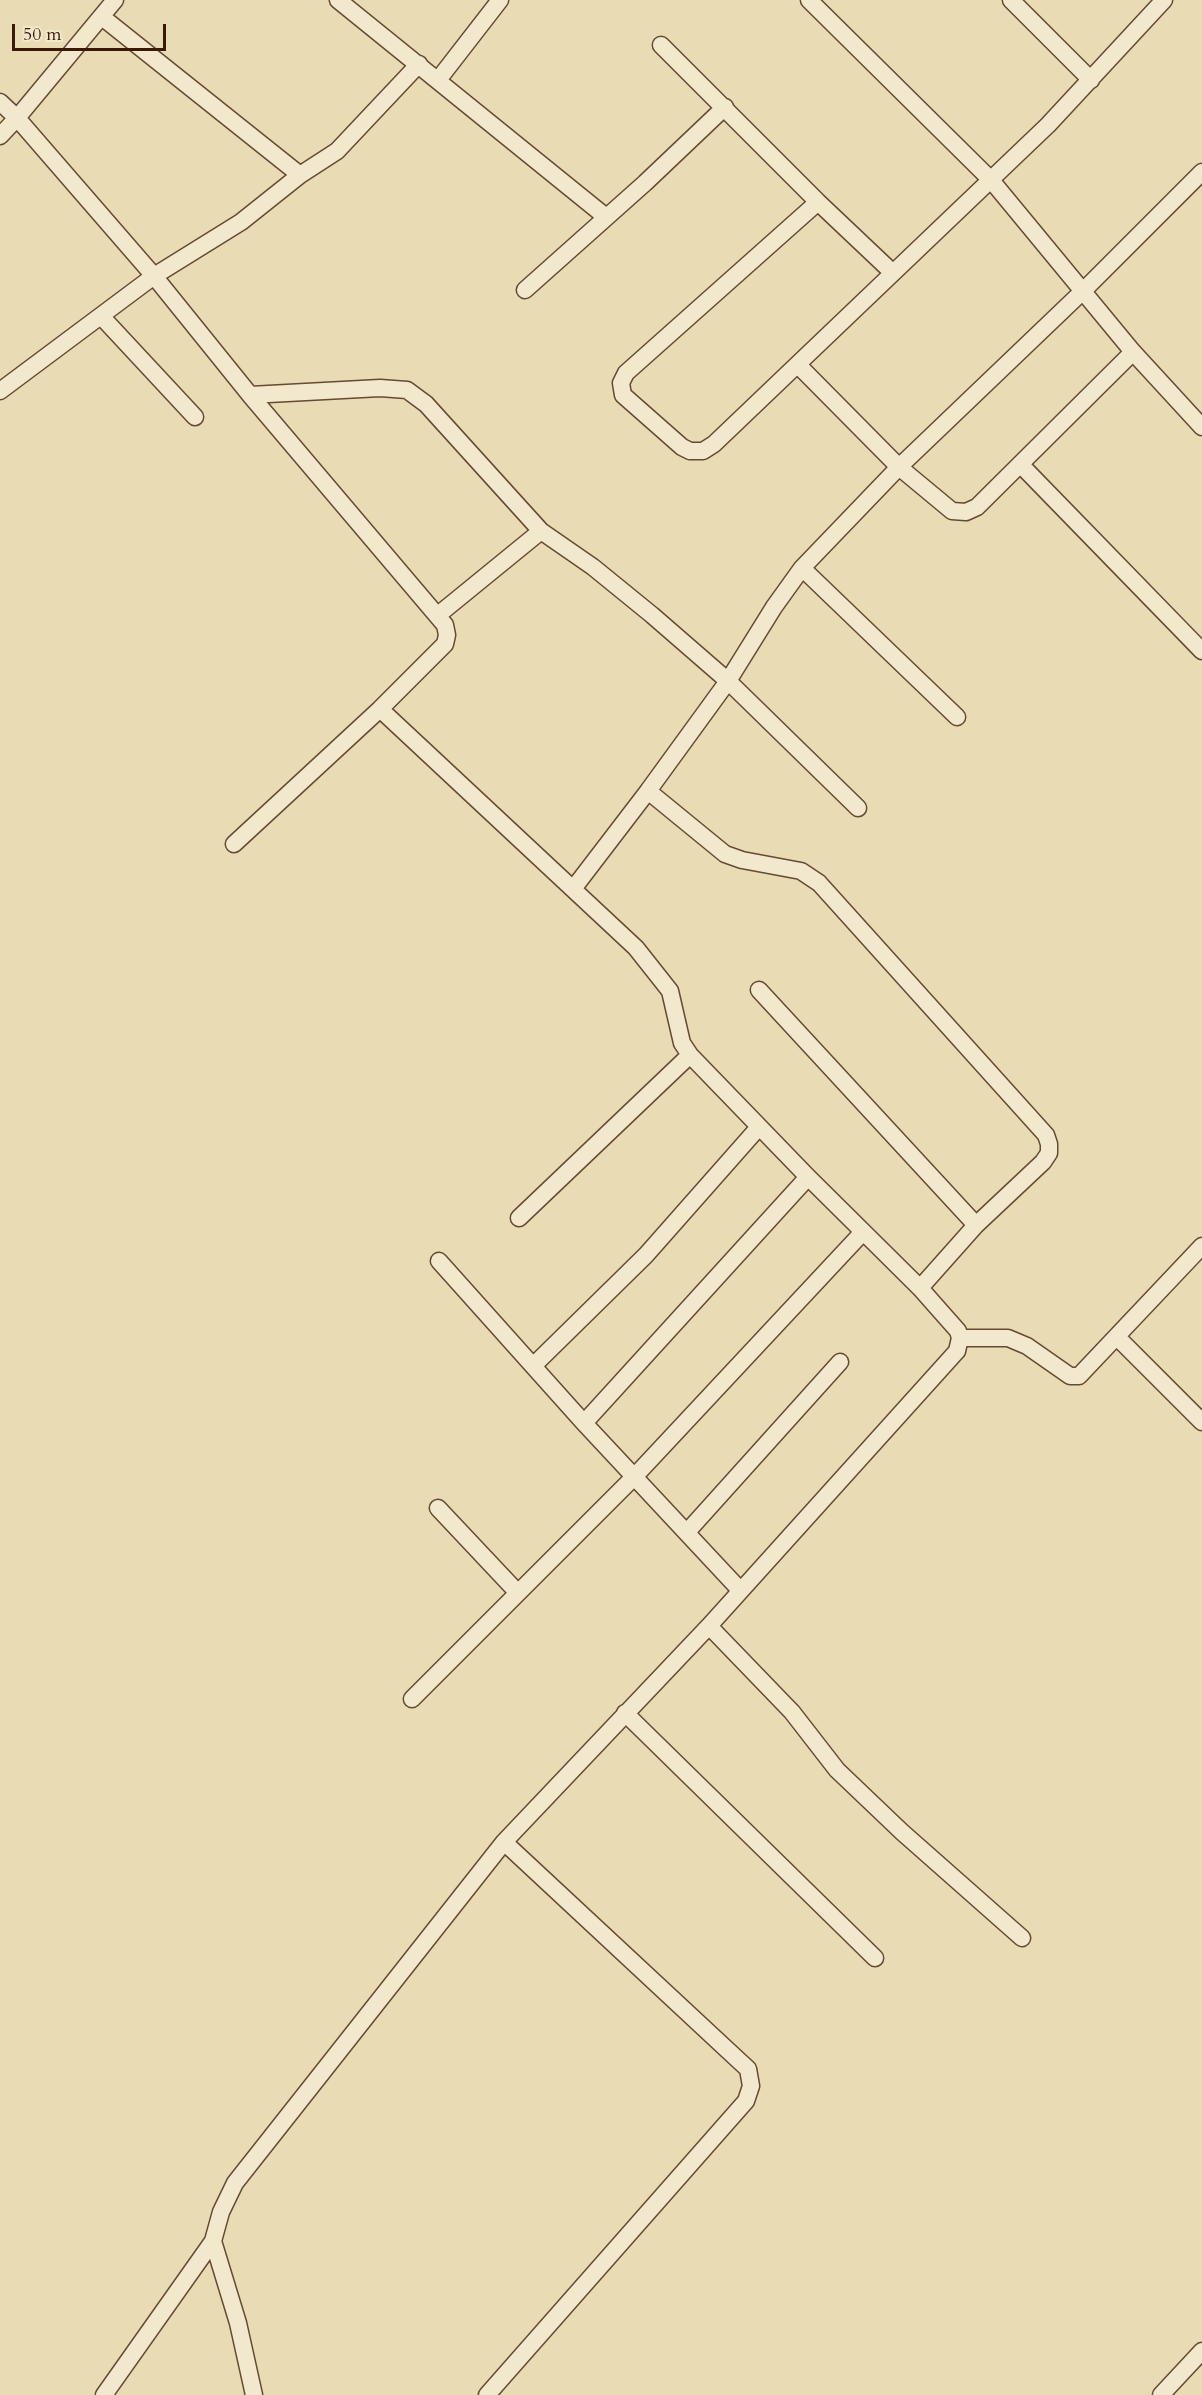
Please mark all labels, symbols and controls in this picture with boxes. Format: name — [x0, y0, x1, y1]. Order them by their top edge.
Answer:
scale bar — [15, 12, 170, 50]
text: 50 m — [23, 22, 62, 47]

